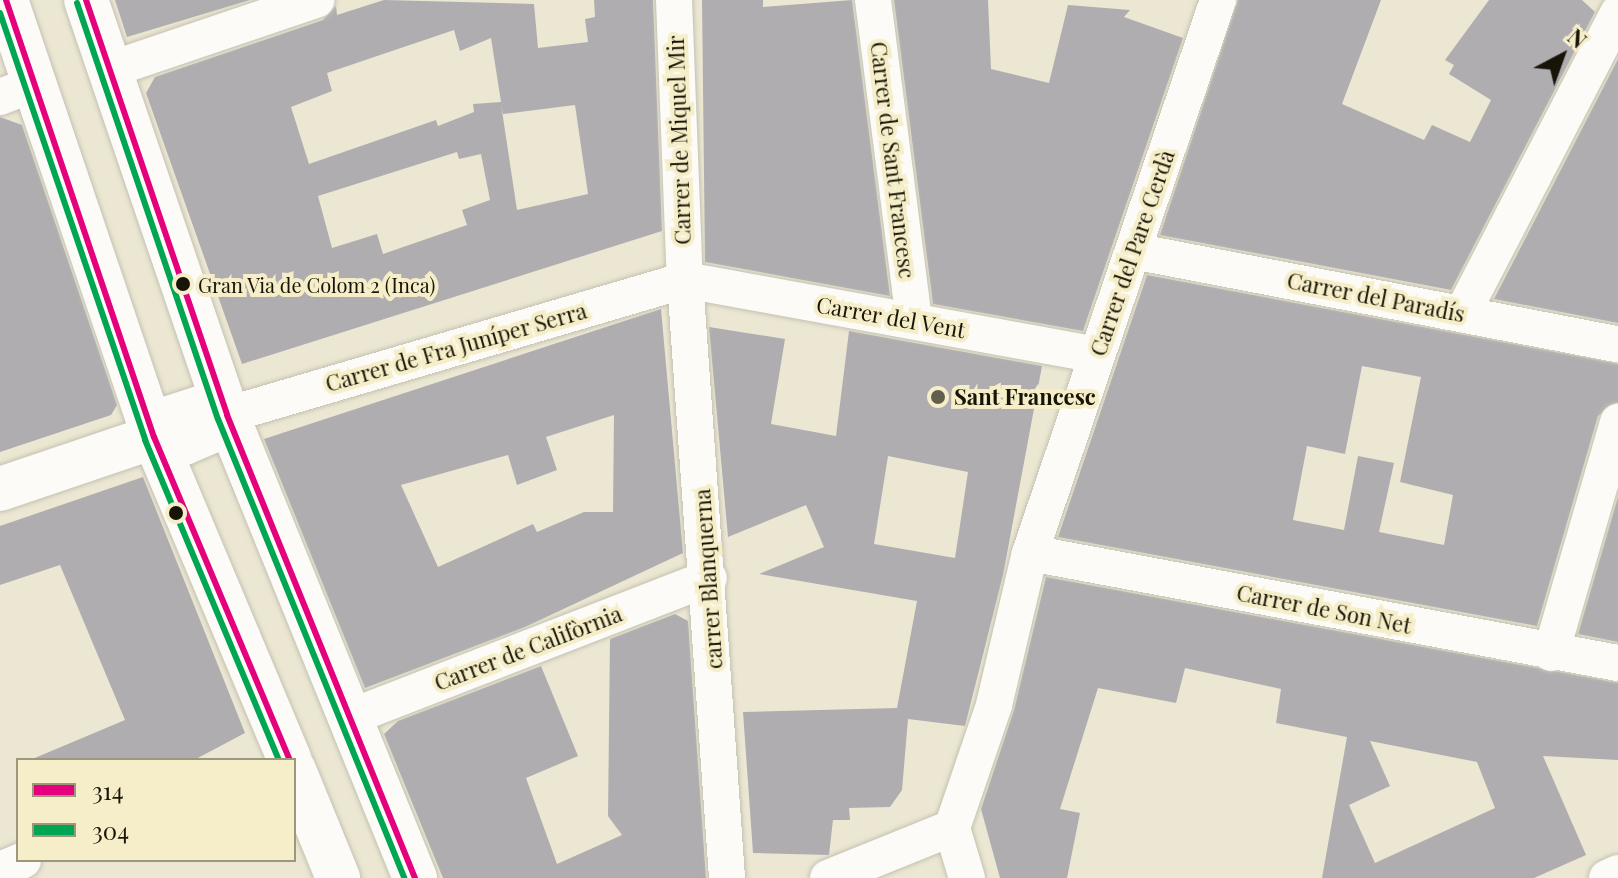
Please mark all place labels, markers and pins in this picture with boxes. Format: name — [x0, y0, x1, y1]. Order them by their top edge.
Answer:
place label: Gran Via de Colom 2 (Inca) — [198, 272, 436, 296]
marker: Gran Via de Colom 2 (Inca) — [175, 276, 191, 292]
place label: Sant Francesc — [954, 384, 1096, 410]
marker: Sant Francesc — [929, 388, 947, 406]
unlabelled marker — [168, 505, 184, 521]

